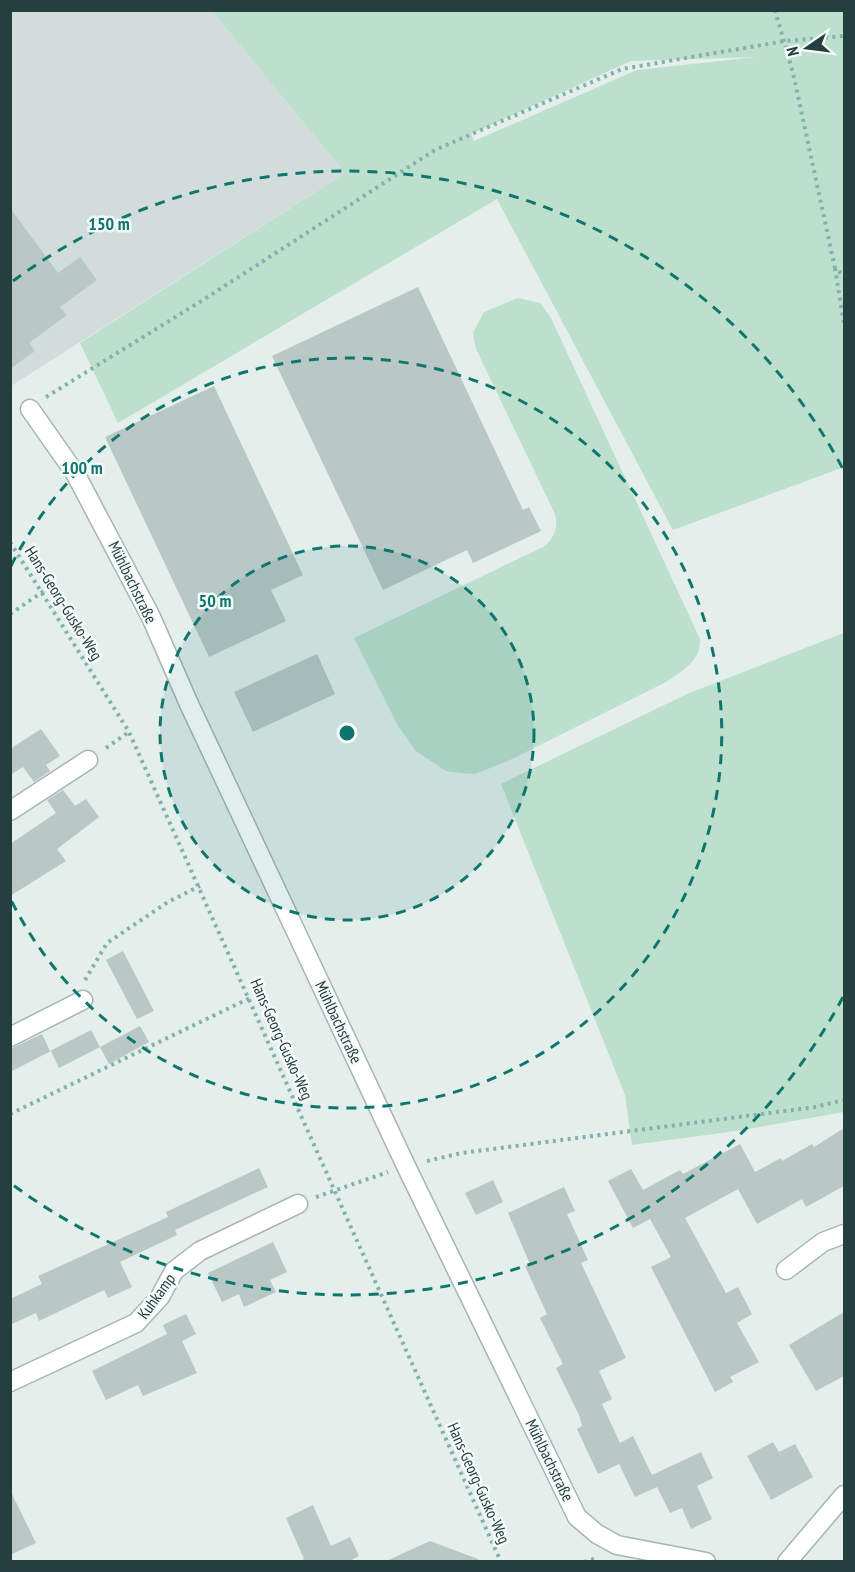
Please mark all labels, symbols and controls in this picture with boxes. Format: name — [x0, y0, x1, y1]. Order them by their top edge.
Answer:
north arrow — [777, 18, 837, 78]
text: N — [782, 45, 803, 58]
text: 150 m — [88, 212, 130, 235]
text: 100 m — [61, 456, 103, 479]
street label: Mühlbachstraße — [105, 538, 161, 626]
street label: Hans-Georg-Gusko-Weg — [21, 542, 107, 664]
text: 50 m — [199, 589, 231, 612]
centre of rings — [337, 723, 357, 743]
street label: Hans-Georg-Gusko-Weg — [246, 975, 318, 1103]
street label: Mühlbachstraße — [311, 977, 367, 1067]
street label: Kuhkamp — [133, 1269, 179, 1323]
street label: Mühlbachstraße — [522, 1416, 578, 1504]
street label: Hans-Georg-Gusko-Weg — [443, 1419, 515, 1547]

